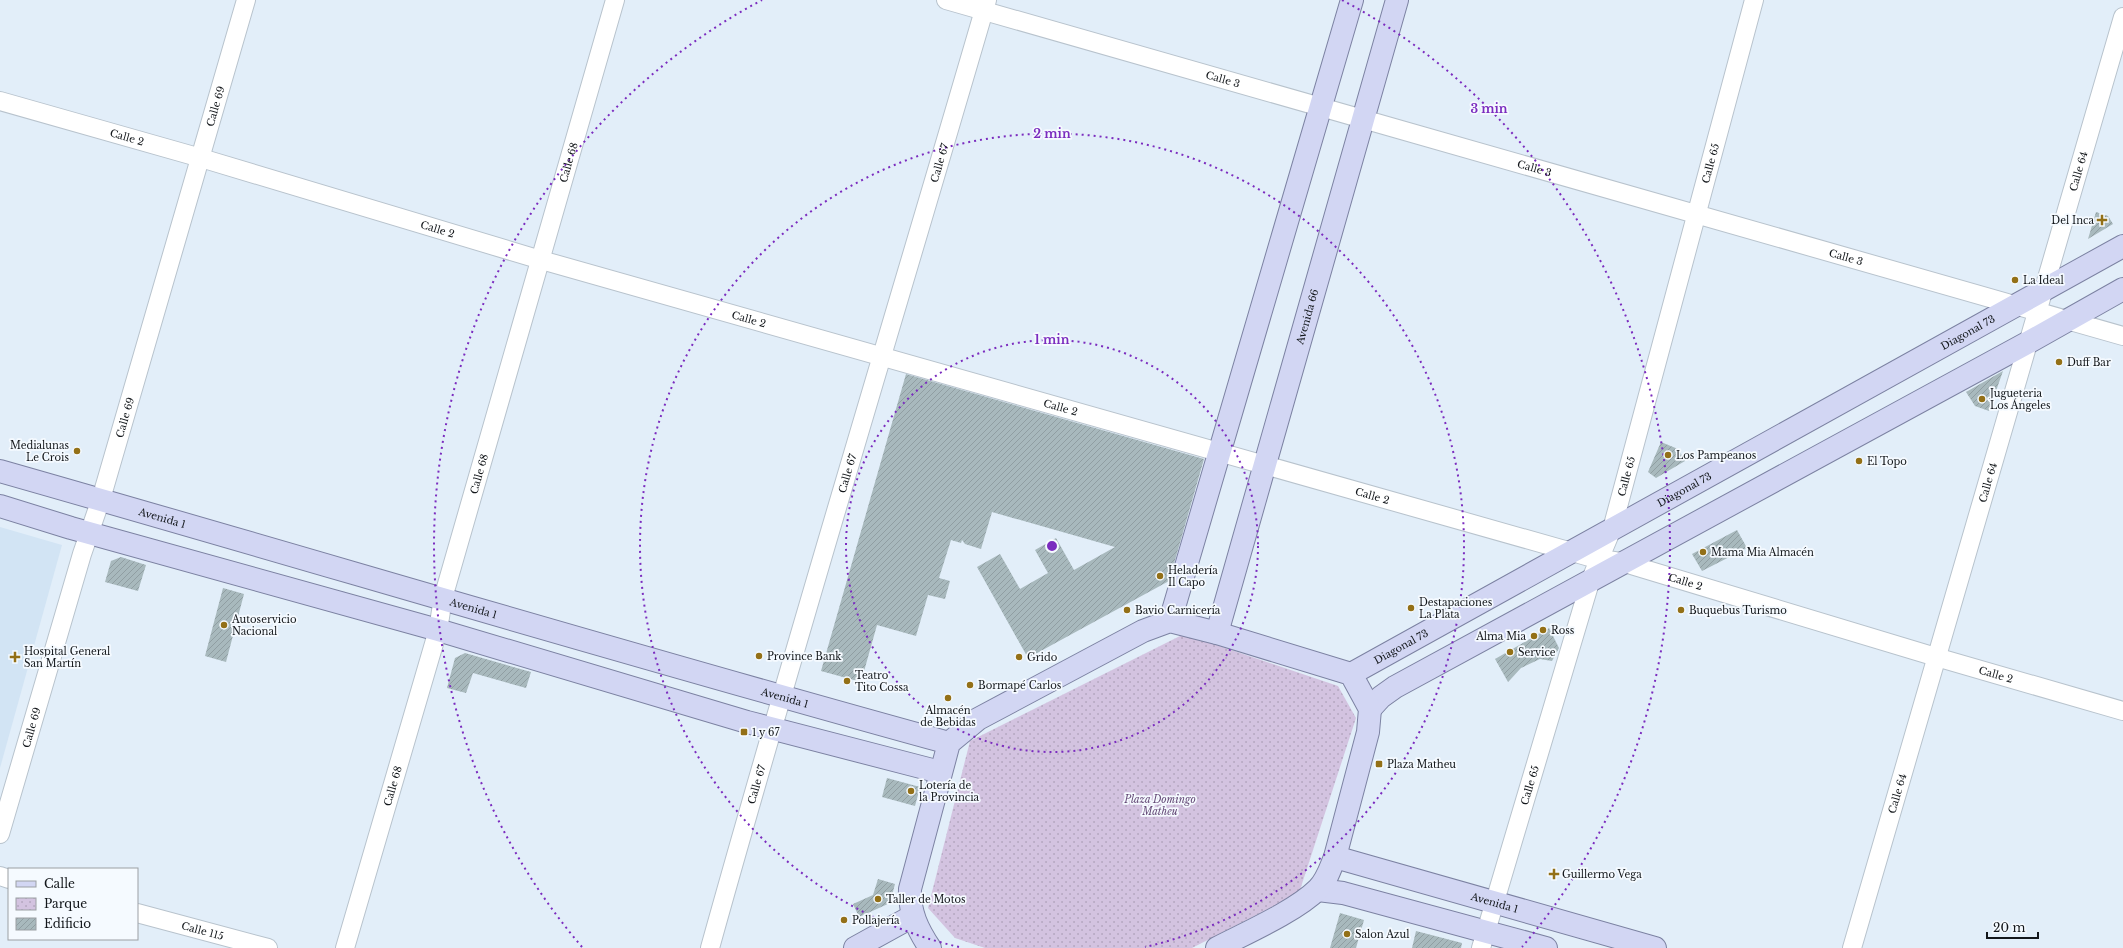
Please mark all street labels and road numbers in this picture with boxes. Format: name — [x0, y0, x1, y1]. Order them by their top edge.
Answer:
street label: Calle 3 — [1204, 69, 1241, 91]
street label: Calle 69 — [204, 85, 228, 128]
street label: Calle 2 — [108, 126, 145, 149]
street label: Calle 68 — [557, 141, 581, 184]
street label: Calle 67 — [928, 141, 952, 184]
street label: Calle 65 — [1699, 142, 1722, 185]
street label: Calle 64 — [2067, 150, 2091, 193]
street label: Calle 3 — [1516, 157, 1553, 180]
street label: Calle 2 — [419, 218, 456, 241]
street label: Calle 3 — [1827, 246, 1864, 268]
street label: Avenida 66 — [1293, 287, 1322, 347]
street label: Calle 2 — [730, 308, 767, 330]
street label: Diagonal 73 — [1938, 312, 1997, 353]
street label: Calle 69 — [113, 396, 137, 439]
street label: Calle 2 — [1042, 397, 1079, 419]
street label: Calle 68 — [467, 452, 491, 495]
street label: Calle 67 — [836, 452, 860, 495]
street label: Calle 65 — [1615, 455, 1638, 498]
street label: Calle 64 — [1976, 461, 2000, 504]
street label: Diagonal 73 — [1655, 469, 1714, 510]
street label: Calle 2 — [1354, 485, 1391, 507]
street label: Avenida 1 — [136, 505, 187, 531]
street label: Calle 2 — [1667, 571, 1704, 593]
street label: Avenida 1 — [447, 595, 499, 622]
street label: Diagonal 73 — [1372, 627, 1431, 667]
street label: Calle 2 — [1977, 664, 2014, 686]
street label: Avenida 1 — [759, 685, 810, 711]
street label: Calle 69 — [20, 706, 44, 749]
street label: Calle 67 — [745, 763, 769, 806]
street label: Calle 68 — [381, 764, 405, 808]
street label: Calle 65 — [1518, 764, 1542, 807]
street label: Calle 64 — [1886, 772, 1909, 815]
street label: Avenida 1 — [1468, 890, 1520, 916]
street label: Calle 115 — [180, 919, 225, 943]

